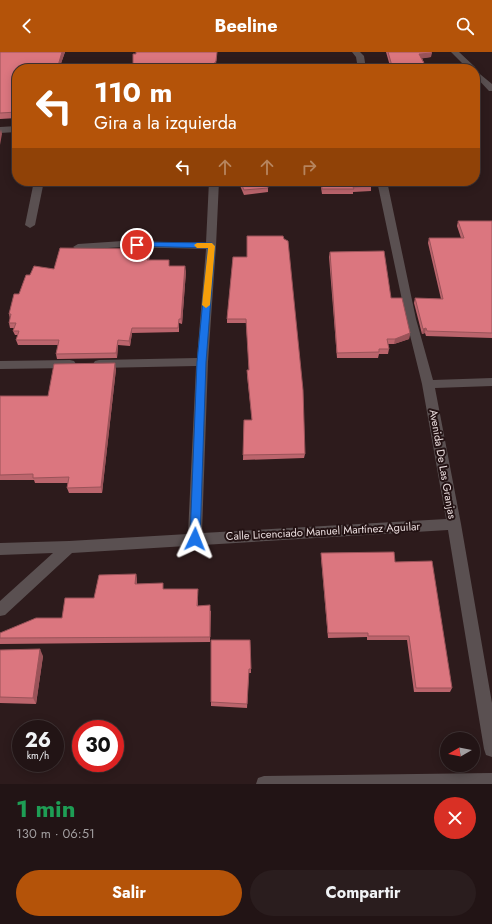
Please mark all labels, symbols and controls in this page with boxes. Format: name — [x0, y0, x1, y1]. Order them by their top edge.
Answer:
text: Beeline — [214, 13, 278, 39]
icon: back — [16, 15, 38, 37]
icon: search — [454, 15, 476, 37]
text: 110 m — [94, 72, 172, 113]
icon: left — [28, 80, 80, 132]
text: Gira a la izquierda — [94, 110, 237, 136]
icon: left — [172, 156, 194, 178]
icon: ahead — [214, 156, 236, 178]
icon: ahead — [256, 156, 278, 178]
icon: right — [298, 156, 320, 178]
pin — [120, 228, 154, 262]
icon: arrive — [126, 234, 148, 256]
street label: Avenida De Las Granjas — [426, 408, 461, 521]
position arrow — [174, 518, 216, 560]
street label: Calle Licenciado Manuel Martínez Aguilar — [225, 518, 421, 544]
speed limit sign: 30 — [72, 720, 124, 772]
text: 26 — [25, 726, 51, 755]
north arrow — [440, 732, 480, 772]
map controls — [440, 732, 480, 772]
text: km/h — [27, 748, 49, 763]
text: 1 min — [16, 791, 76, 826]
button: close — [434, 797, 476, 839]
text: 130 m · 06:51 — [16, 824, 95, 843]
button: Salir — [16, 870, 242, 916]
button: Compartir — [250, 870, 476, 916]

